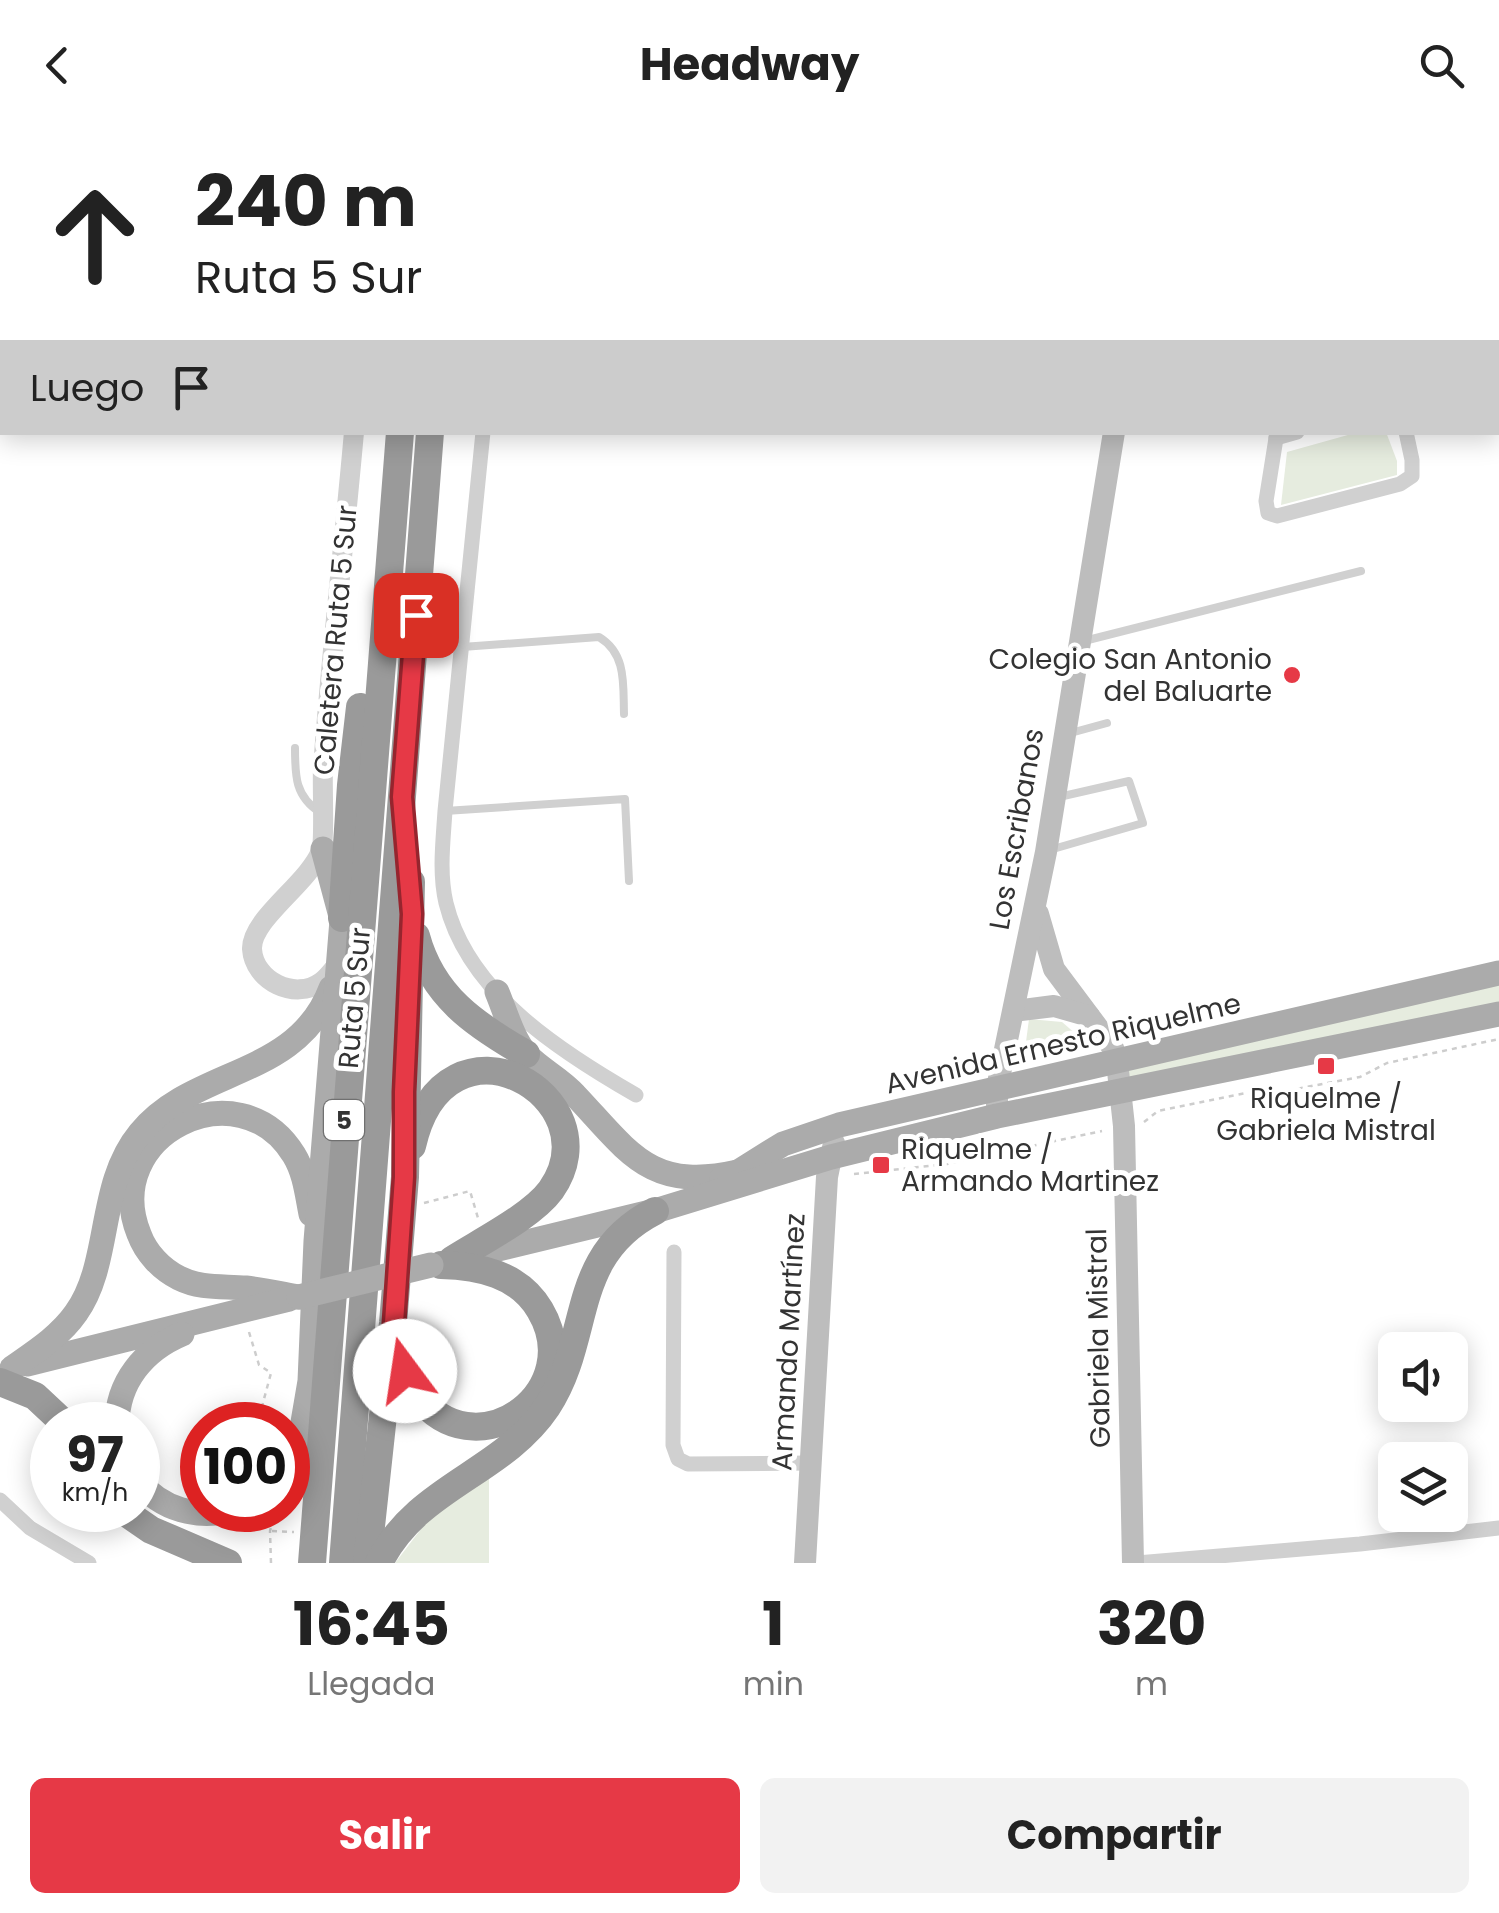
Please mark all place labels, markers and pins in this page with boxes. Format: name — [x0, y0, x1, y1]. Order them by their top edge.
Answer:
pin — [374, 573, 459, 658]
place label: Colegio San Antonio del Baluarte — [989, 640, 1272, 711]
marker: Colegio San Antonio del Baluarte — [1281, 664, 1303, 686]
marker: Riquelme / Gabriela Mistral — [1315, 1055, 1337, 1077]
place label: Riquelme / Gabriela Mistral — [1216, 1079, 1436, 1150]
place label: Riquelme / Armando Martinez — [901, 1130, 1159, 1201]
marker: Riquelme / Armando Martinez — [870, 1154, 892, 1176]

